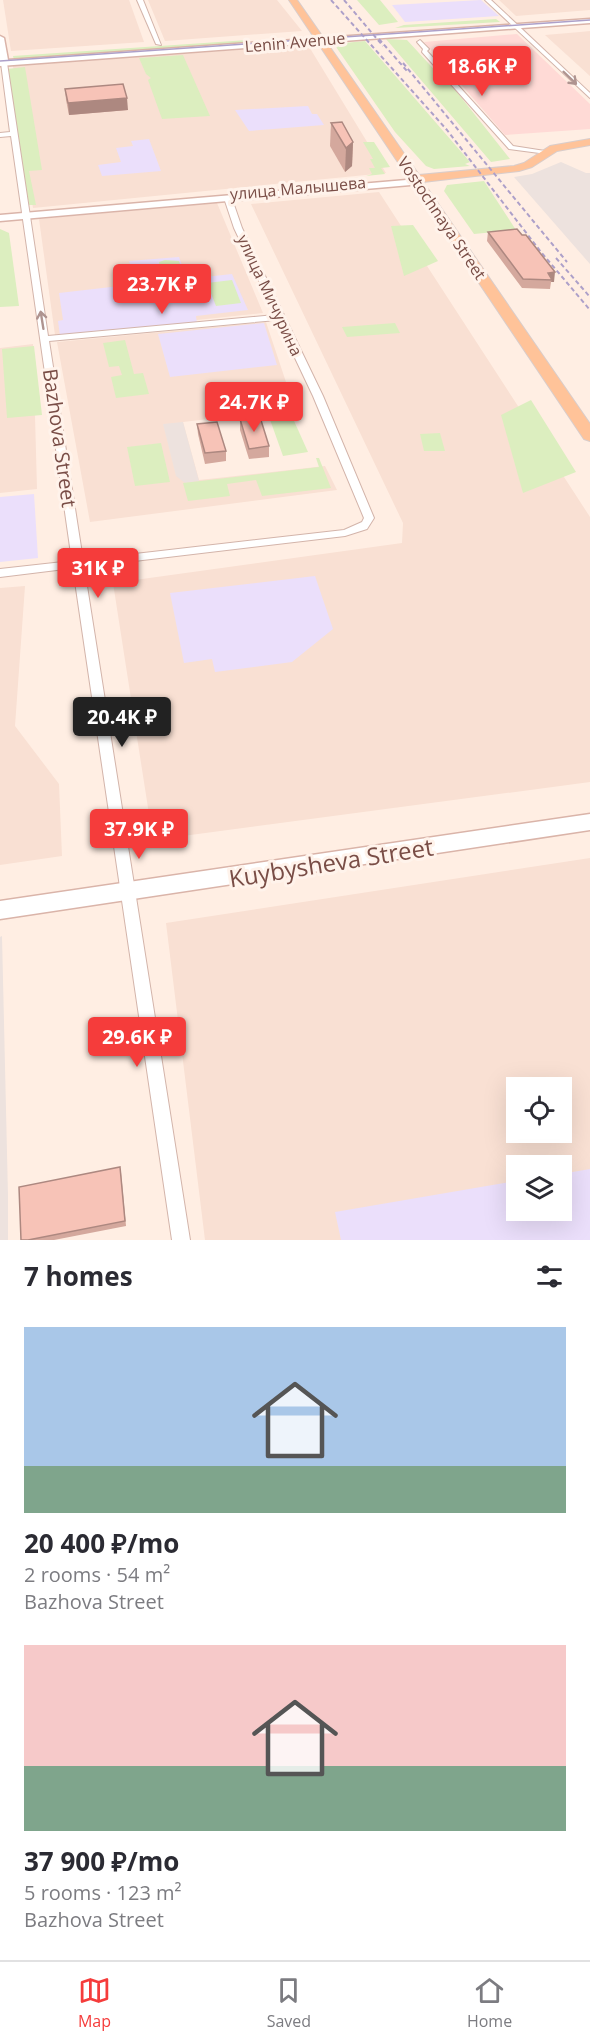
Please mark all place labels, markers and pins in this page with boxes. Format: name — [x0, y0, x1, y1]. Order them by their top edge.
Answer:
pin: 18.6K ₽ — [427, 46, 537, 97]
pin: 23.7K ₽ — [107, 264, 217, 315]
pin: 24.7K ₽ — [199, 382, 309, 433]
pin: 31K ₽ — [56, 548, 140, 599]
pin: 20.4K ₽ — [67, 697, 177, 748]
pin: 37.9K ₽ — [84, 809, 194, 860]
pin: 29.6K ₽ — [82, 1017, 192, 1068]

